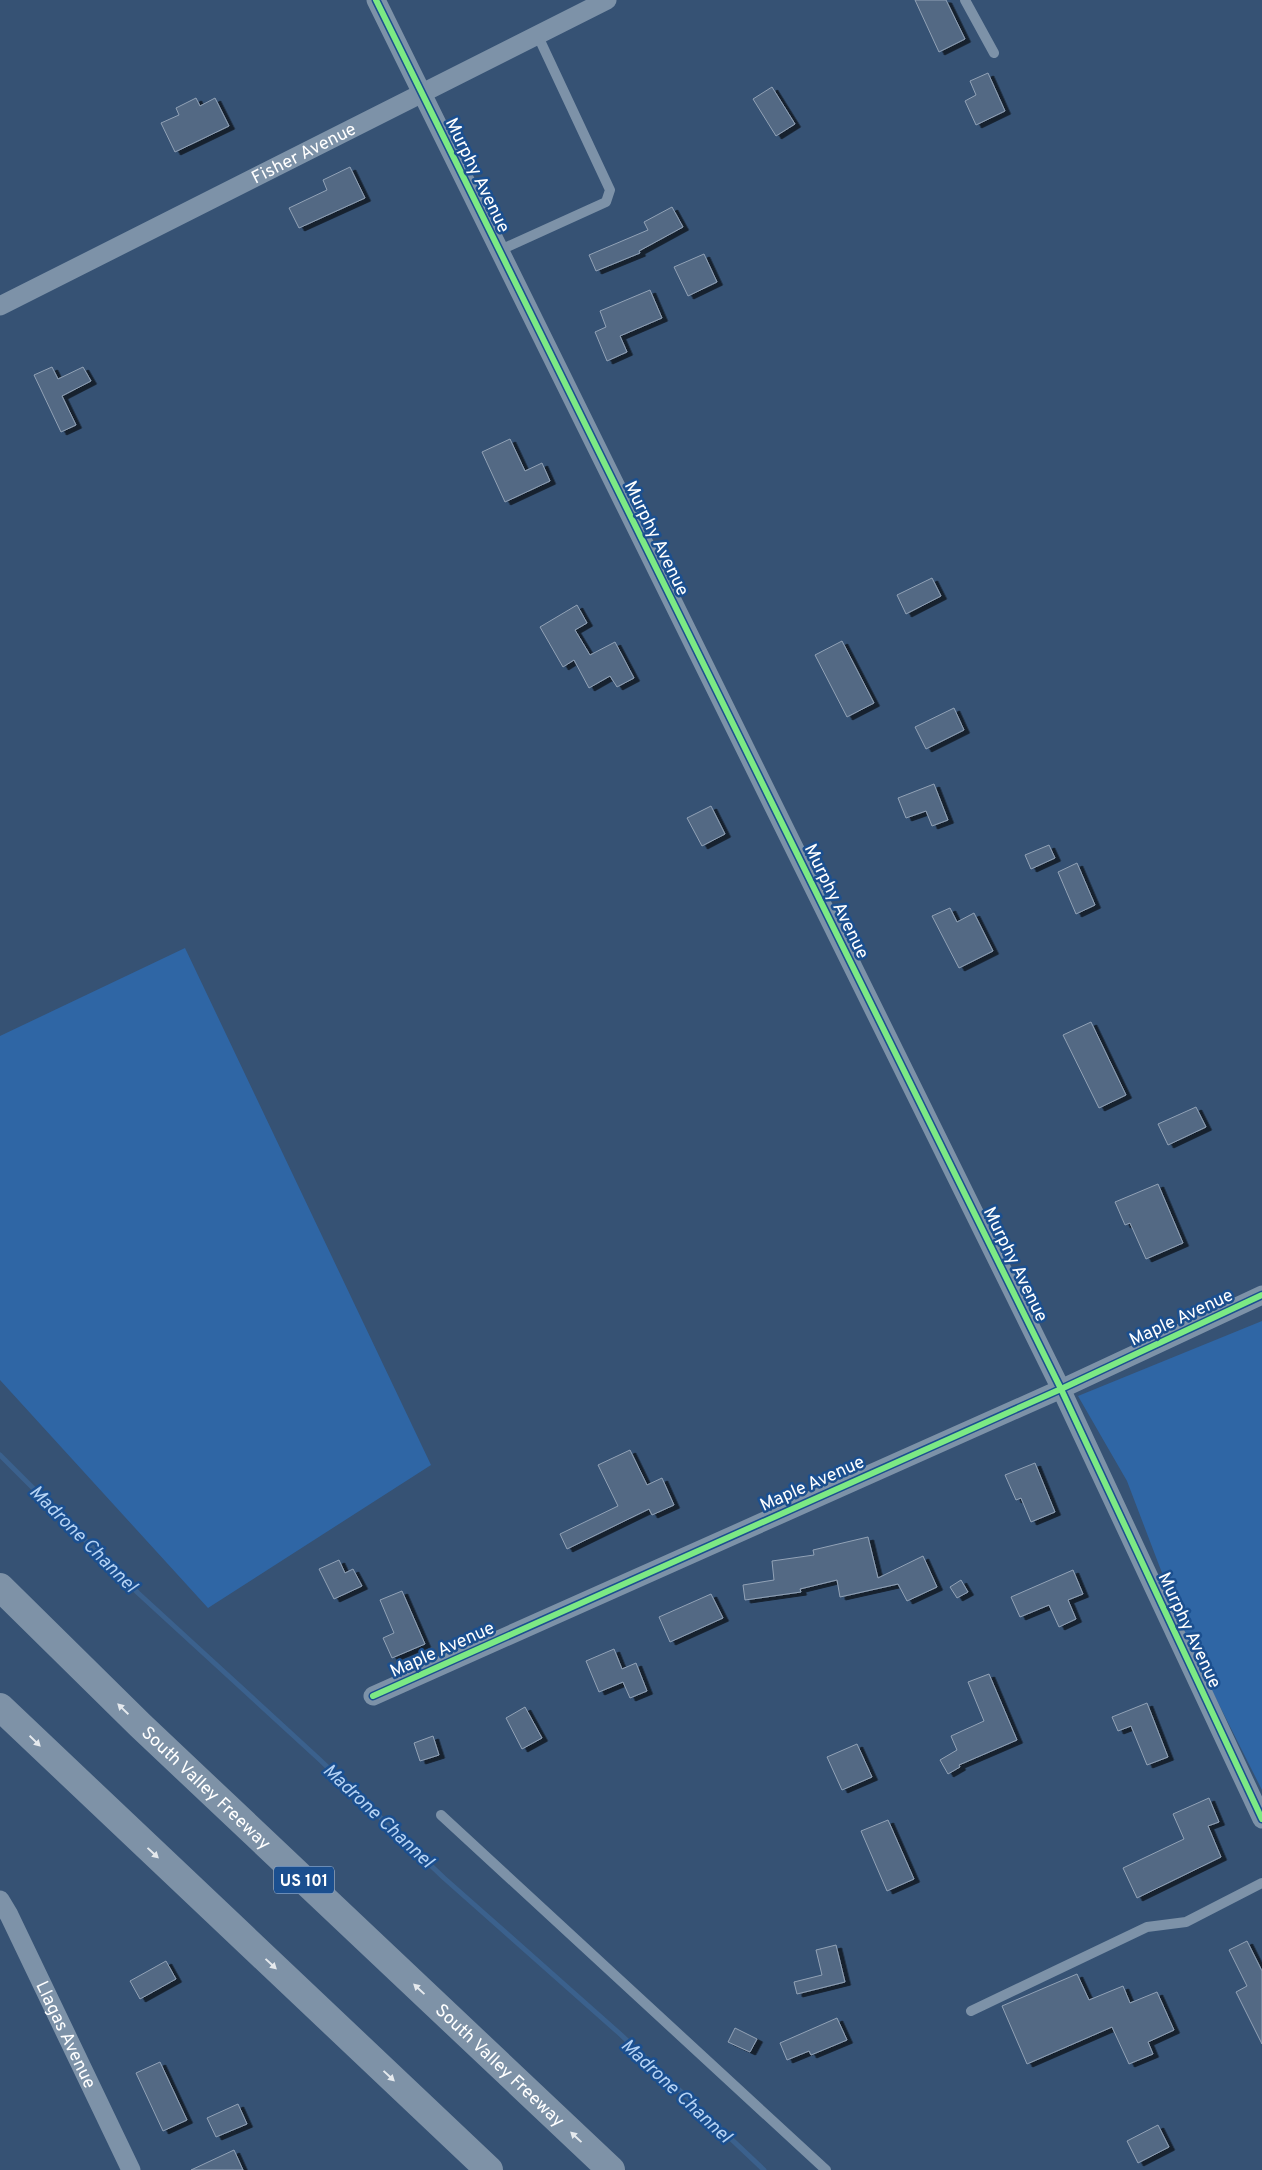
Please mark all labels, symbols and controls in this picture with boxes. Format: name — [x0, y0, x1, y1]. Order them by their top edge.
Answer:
street label: Murphy Avenue — [439, 114, 514, 237]
street label: Fisher Avenue — [248, 118, 360, 190]
street label: Murphy Avenue — [618, 477, 693, 600]
street label: Murphy Avenue — [798, 840, 873, 963]
street label: Murphy Avenue — [977, 1203, 1052, 1326]
street label: Maple Avenue — [1126, 1284, 1237, 1352]
street label: Maple Avenue — [757, 1451, 868, 1518]
water label: Madrone Channel — [24, 1480, 142, 1599]
street label: Murphy Avenue — [1152, 1569, 1226, 1692]
street label: Maple Avenue — [387, 1617, 498, 1684]
one-way arrow — [117, 1703, 129, 1715]
street label: South Valley Freeway — [136, 1722, 275, 1856]
one-way arrow — [29, 1734, 41, 1746]
water label: Madrone Channel — [317, 1759, 439, 1875]
one-way arrow — [146, 1847, 158, 1859]
road number: US 101 — [274, 1866, 334, 1894]
one-way arrow — [265, 1958, 277, 1970]
street label: Llagas Avenue — [29, 1978, 100, 2093]
one-way arrow — [414, 1983, 426, 1995]
street label: South Valley Freeway — [429, 2000, 569, 2133]
water label: Madrone Channel — [615, 2034, 737, 2150]
one-way arrow — [383, 2070, 395, 2082]
one-way arrow — [570, 2131, 582, 2143]

